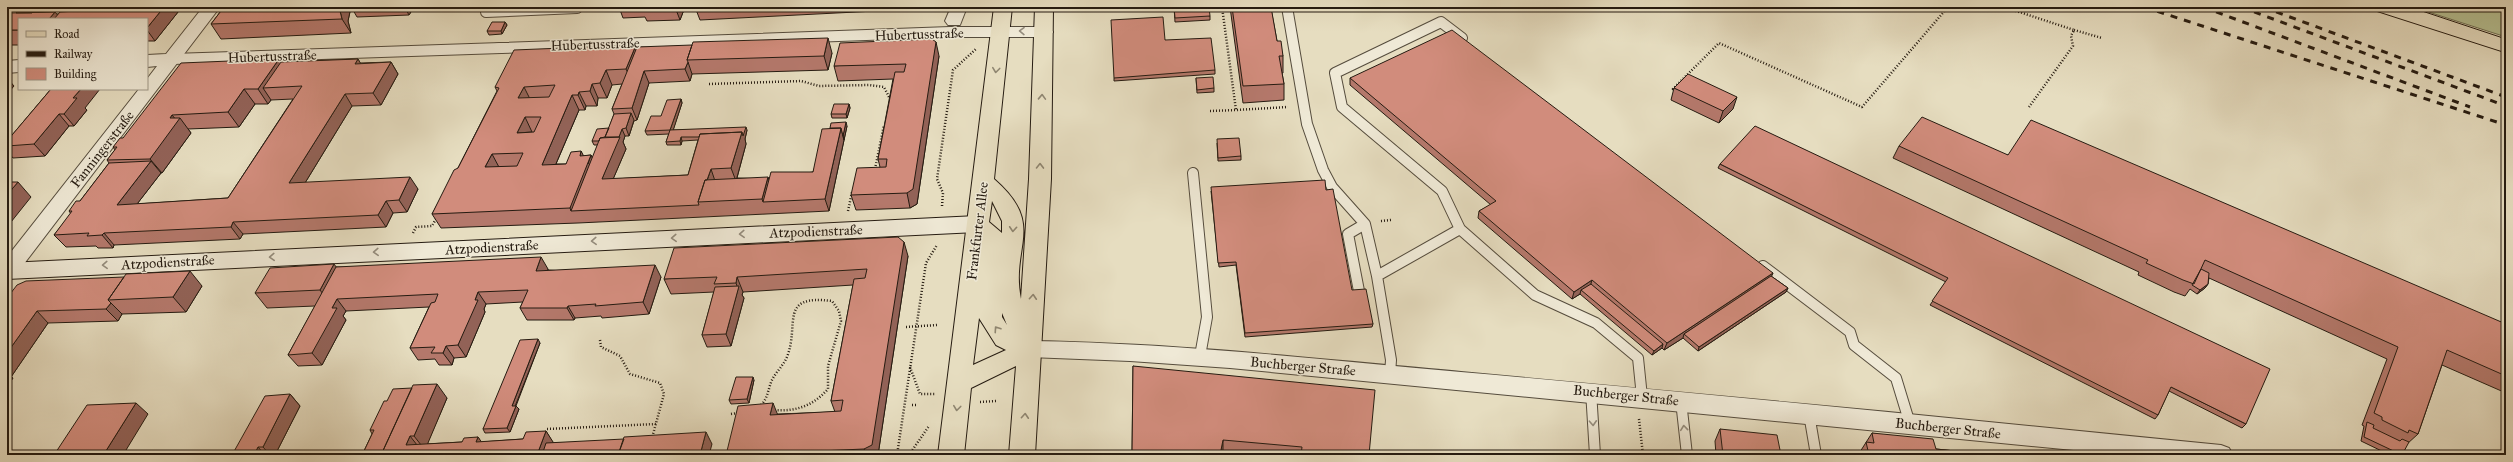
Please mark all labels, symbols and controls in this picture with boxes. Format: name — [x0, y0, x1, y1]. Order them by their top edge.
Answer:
legend — [18, 18, 148, 90]
street label: Hubertusstraße — [874, 24, 964, 45]
text: Road — [54, 27, 80, 41]
one-way arrow — [1019, 27, 1025, 35]
street label: Hubertusstraße — [550, 34, 640, 55]
street label: Hubertusstraße — [227, 46, 317, 67]
text: Railway — [54, 47, 93, 61]
text: Building — [54, 67, 97, 82]
one-way arrow — [992, 67, 1001, 73]
one-way arrow — [1038, 94, 1047, 100]
street label: Fanningerstraße — [67, 107, 138, 191]
one-way arrow — [1036, 163, 1045, 169]
street label: Frankfurter Allee — [963, 181, 992, 281]
street label: Atzpodienstraße — [768, 221, 863, 242]
one-way arrow — [1009, 226, 1018, 232]
one-way arrow — [739, 230, 745, 238]
one-way arrow — [671, 233, 677, 242]
street label: Atzpodienstraße — [444, 237, 539, 258]
one-way arrow — [591, 237, 597, 246]
one-way arrow — [373, 248, 379, 257]
street label: Atzpodienstraße — [120, 252, 215, 273]
one-way arrow — [269, 253, 275, 262]
one-way arrow — [102, 261, 108, 269]
one-way arrow — [1028, 294, 1037, 300]
one-way arrow — [994, 326, 1002, 333]
street label: Buchberger Straße — [1249, 353, 1357, 380]
street label: Buchberger Straße — [1572, 381, 1680, 410]
one-way arrow — [953, 405, 962, 411]
one-way arrow — [1020, 413, 1029, 419]
street label: Buchberger Straße — [1894, 414, 2002, 443]
one-way arrow — [1589, 420, 1598, 426]
one-way arrow — [1680, 425, 1689, 431]

